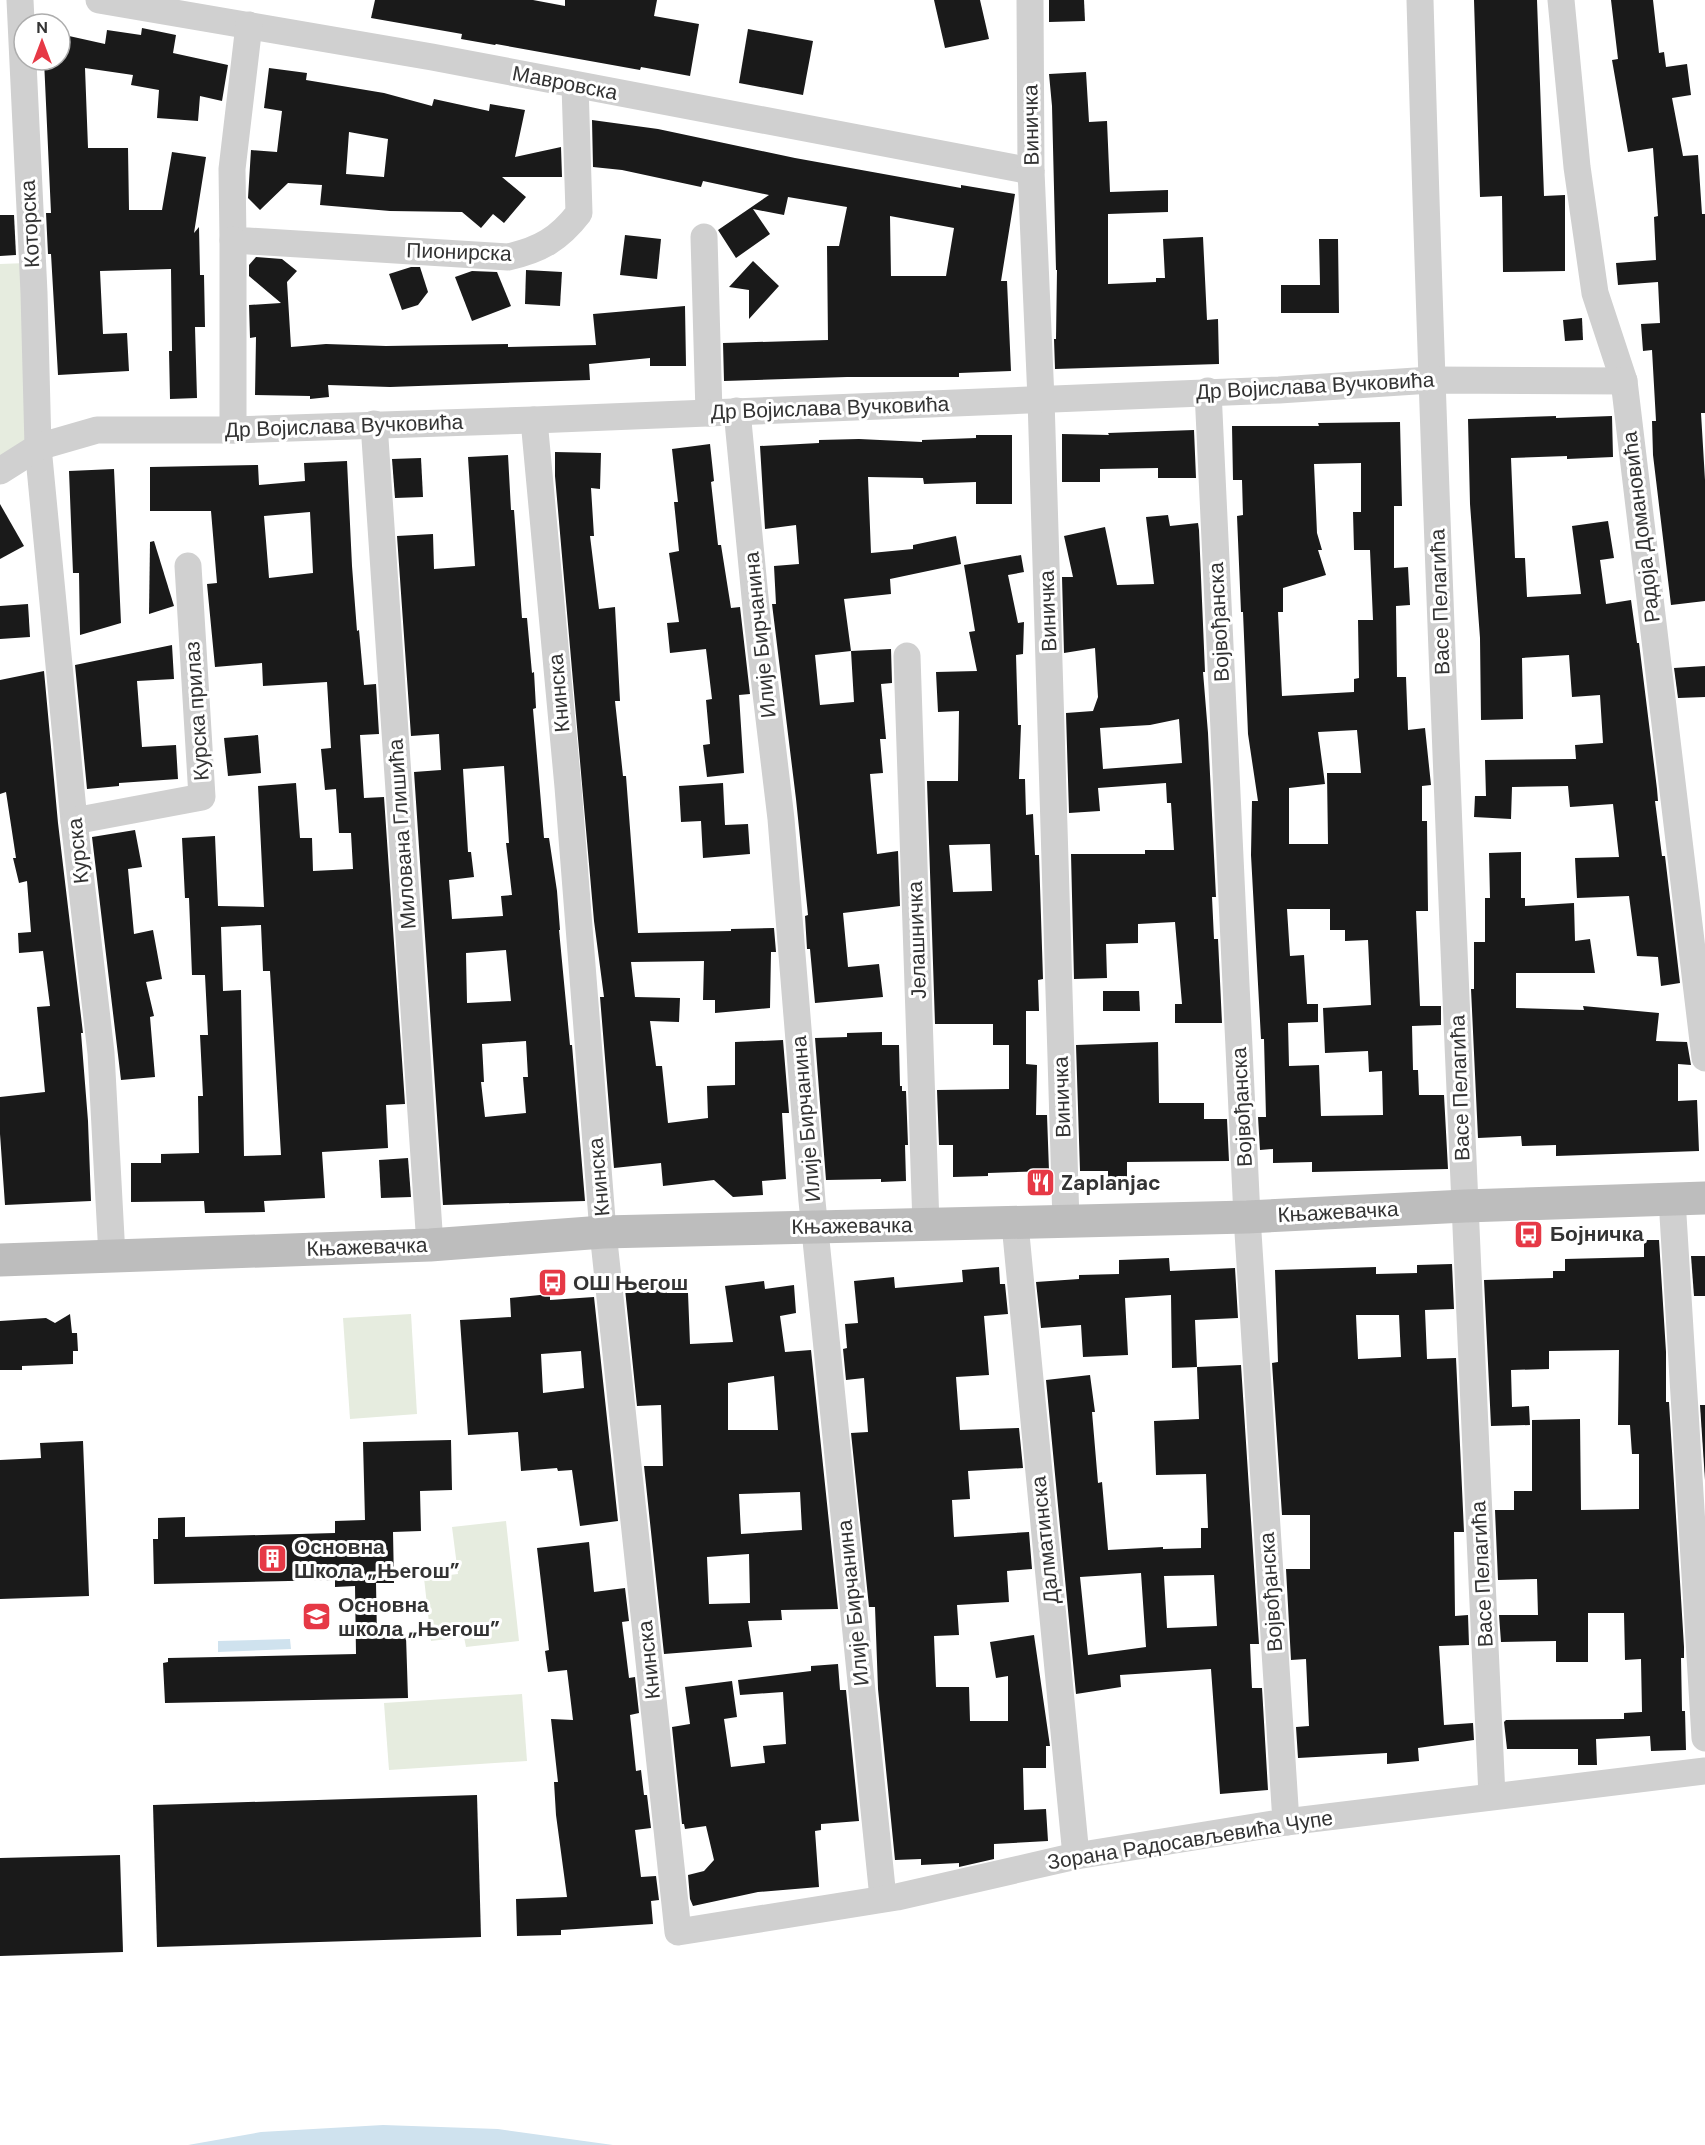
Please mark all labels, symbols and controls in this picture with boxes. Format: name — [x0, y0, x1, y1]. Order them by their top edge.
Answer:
north arrow — [12, 12, 72, 72]
text: N — [36, 17, 48, 38]
street label: Мавровска — [510, 59, 620, 107]
street label: Виничка — [1016, 84, 1046, 166]
street label: Которска — [14, 179, 46, 269]
street label: Пионирска — [406, 236, 512, 268]
street label: Др Војислава Вучковића — [1195, 366, 1435, 406]
street label: Др Војислава Вучковића — [710, 390, 950, 426]
street label: Др Војислава Вучковића — [224, 408, 464, 444]
street label: Радоја Домановића — [1615, 429, 1667, 624]
street label: Васе Пелагића — [1423, 528, 1457, 676]
street label: Илије Бирчанина — [737, 550, 783, 719]
street label: Војвођанска — [1202, 561, 1236, 683]
street label: Виничка — [1033, 570, 1063, 652]
street label: Курска прилаз — [178, 640, 216, 782]
street label: Книнска — [542, 652, 576, 734]
street label: Милована Глишића — [381, 737, 423, 930]
street label: Курска — [61, 816, 95, 885]
street label: Јелашничка — [901, 880, 933, 999]
street label: Васе Пелагића — [1443, 1014, 1477, 1162]
street label: Илије Бирчанина — [785, 1034, 827, 1203]
street label: Војвођанска — [1225, 1046, 1259, 1168]
street label: Виничка — [1047, 1056, 1077, 1138]
street label: Книнска — [582, 1136, 616, 1218]
restaurant icon: Zaplanjac — [1024, 1167, 1056, 1199]
place label: Zaplanjac — [1061, 1169, 1161, 1197]
street label: Књажевачка — [1277, 1195, 1400, 1229]
street label: Књажевачка — [791, 1211, 913, 1241]
bus stop icon: Бојничка — [1513, 1218, 1545, 1250]
place label: Бојничка — [1550, 1220, 1644, 1248]
street label: Књажевачка — [306, 1231, 428, 1263]
bus stop icon: ОШ Његош — [536, 1267, 568, 1299]
place label: ОШ Његош — [573, 1269, 688, 1297]
street label: Далматинска — [1024, 1474, 1066, 1605]
street label: Васе Пелагића — [1464, 1500, 1500, 1648]
street label: Илије Бирчанина — [830, 1518, 876, 1687]
street label: Војвођанска — [1253, 1531, 1289, 1653]
place label: Основна Школа „Његош” — [294, 1533, 459, 1585]
building icon: Основна Школа „Његош” — [257, 1543, 289, 1575]
place label: Основна школа „Његош” — [338, 1591, 500, 1643]
school or university icon: Основна школа „Његош” — [301, 1601, 333, 1633]
street label: Книнска — [631, 1619, 667, 1701]
street label: Зорана Радосављевића Чупе — [1045, 1804, 1335, 1876]

